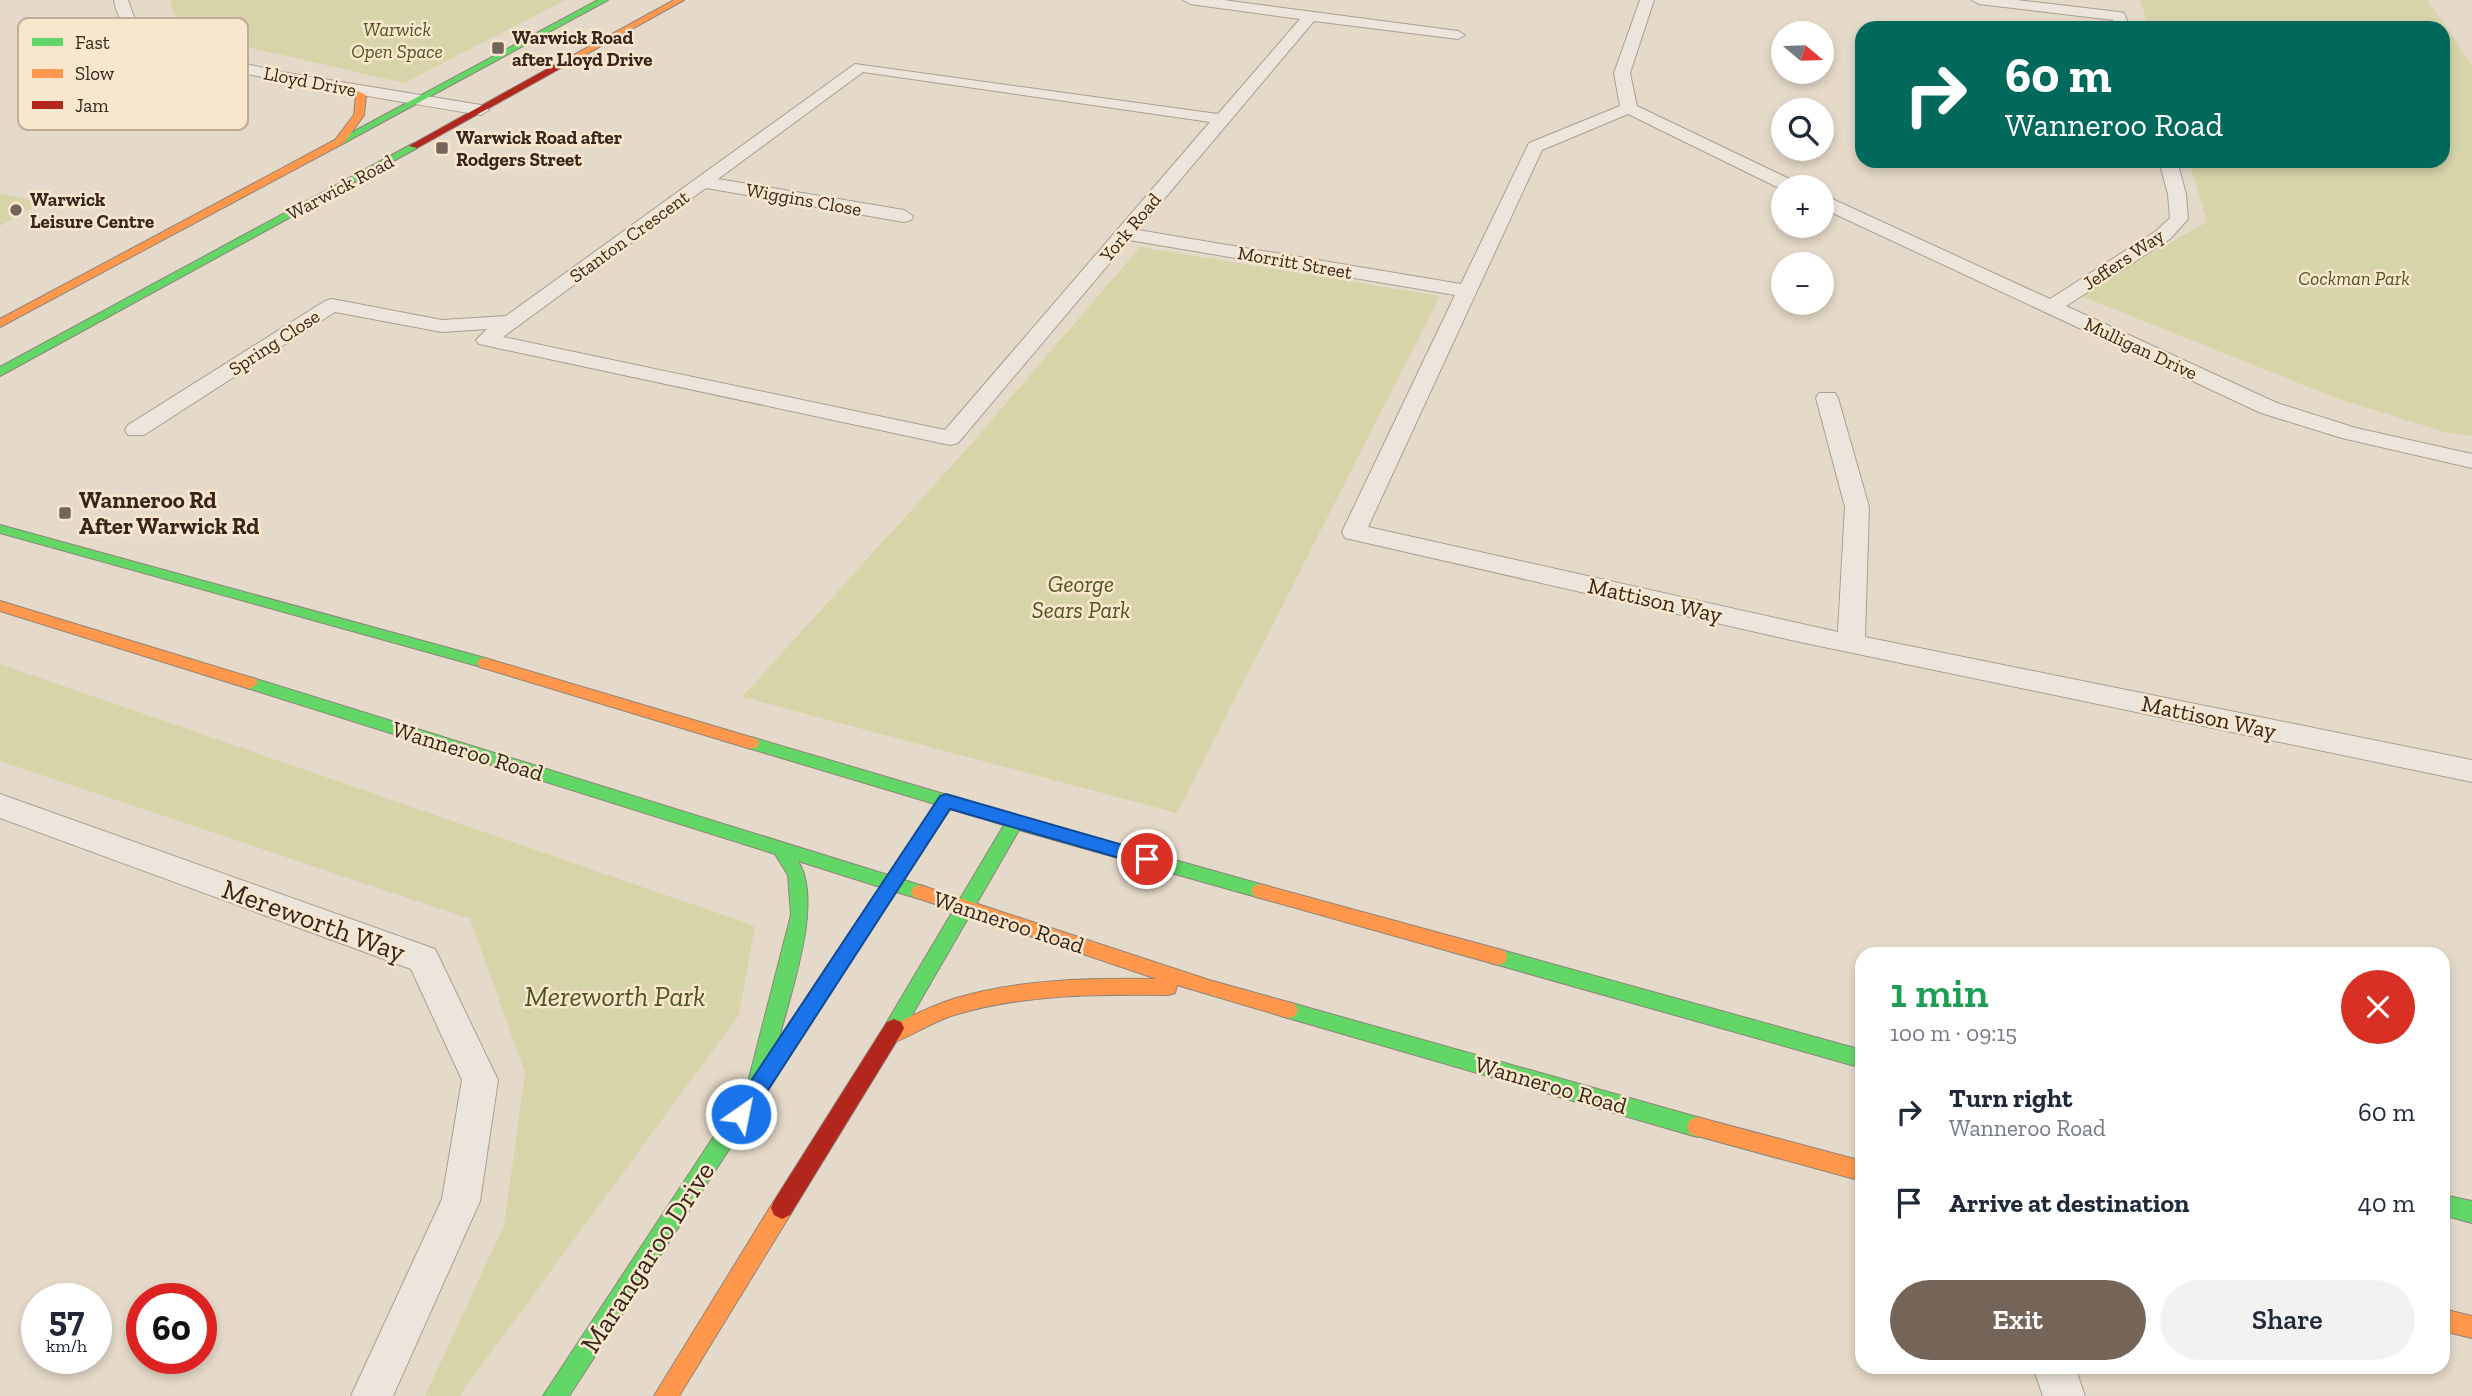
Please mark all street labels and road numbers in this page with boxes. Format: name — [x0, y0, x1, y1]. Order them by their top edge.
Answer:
street label: Lloyd Drive — [262, 61, 358, 102]
street label: Warwick Road — [283, 149, 398, 225]
street label: Wiggins Close — [744, 178, 863, 221]
street label: Stanton Crescent — [565, 185, 694, 288]
street label: York Road — [1094, 188, 1166, 267]
street label: Jeffers Way — [2078, 224, 2168, 295]
street label: Morritt Street — [1236, 241, 1354, 284]
street label: Spring Close — [224, 304, 324, 380]
street label: Mulligan Drive — [2081, 312, 2201, 385]
street label: Mattison Way — [1585, 571, 1725, 629]
street label: Mattison Way — [2139, 689, 2279, 745]
street label: Wanneroo Road — [389, 715, 547, 787]
street label: Mereworth Way — [218, 872, 411, 969]
street label: Wanneroo Road — [930, 884, 1088, 960]
street label: Wanneroo Road — [1472, 1050, 1631, 1120]
street label: Marangaroo Drive — [573, 1156, 721, 1359]

